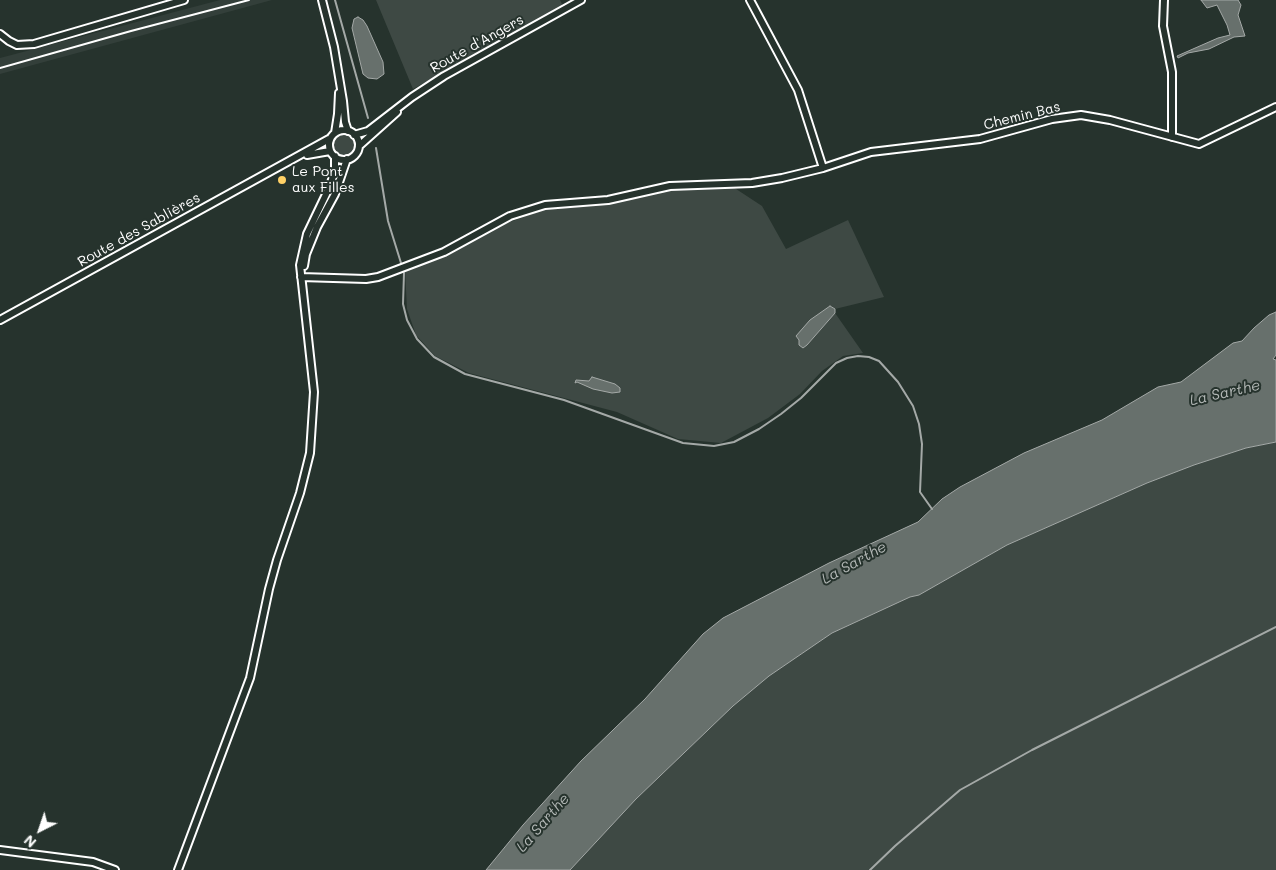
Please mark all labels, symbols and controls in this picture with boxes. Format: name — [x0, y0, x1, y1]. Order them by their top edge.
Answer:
street label: Route d'Angers — [427, 11, 527, 77]
street label: Chemin Bas — [982, 98, 1062, 134]
place label: Le Pont aux Filles — [292, 164, 355, 196]
marker: Le Pont aux Filles — [276, 174, 288, 186]
street label: Route des Sablières — [75, 189, 203, 271]
water label: La Sarthe — [1188, 376, 1262, 410]
water label: La Sarthe — [818, 538, 890, 588]
water label: La Sarthe — [513, 790, 573, 856]
north arrow — [15, 805, 65, 855]
text: N — [20, 831, 40, 852]

